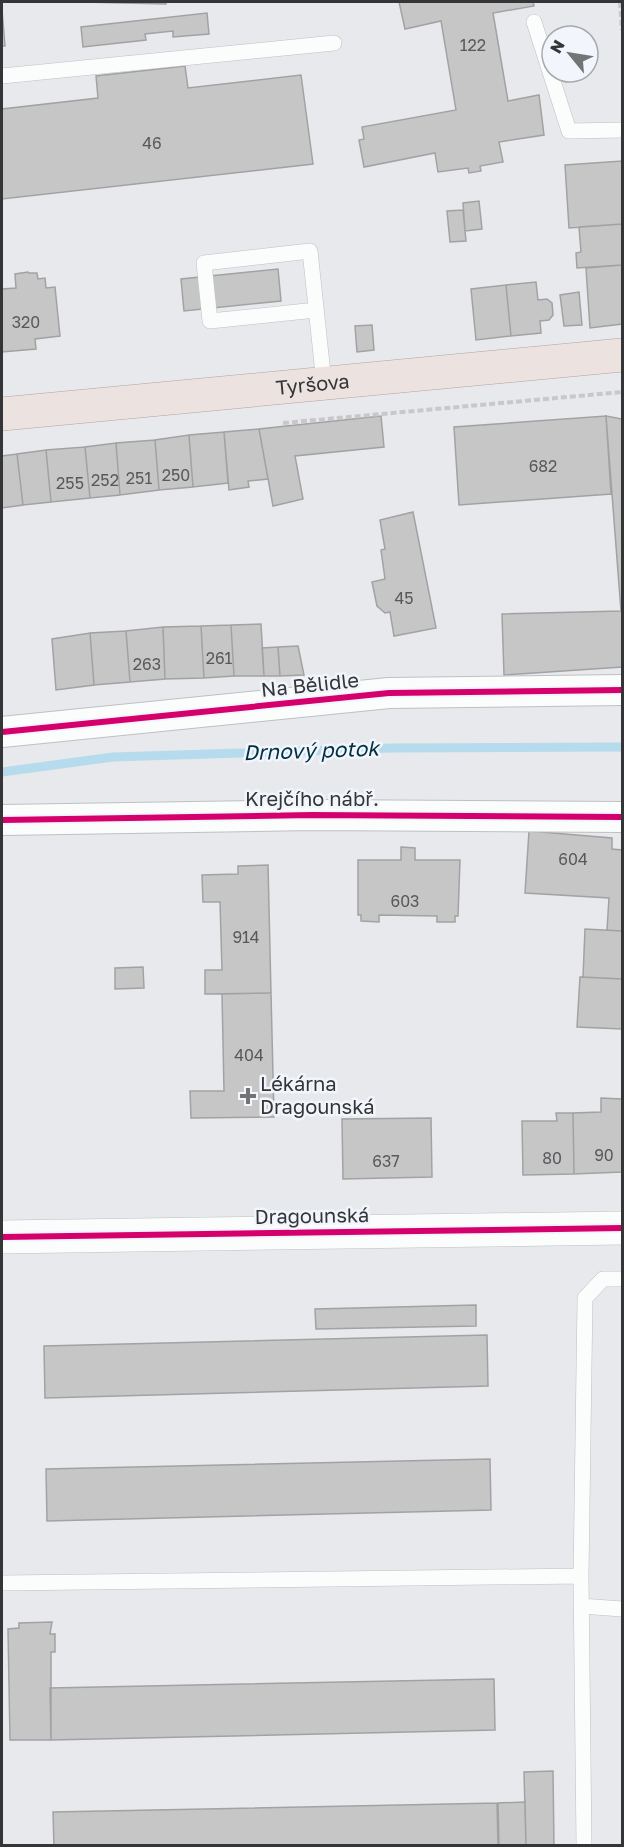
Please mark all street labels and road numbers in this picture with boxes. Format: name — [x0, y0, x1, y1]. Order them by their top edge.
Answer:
street label: Tyršova — [275, 368, 350, 399]
street label: Na Bělidle — [260, 667, 360, 701]
street label: Krejčího nábř. — [245, 786, 379, 810]
street label: Dragounská — [254, 1202, 369, 1228]

